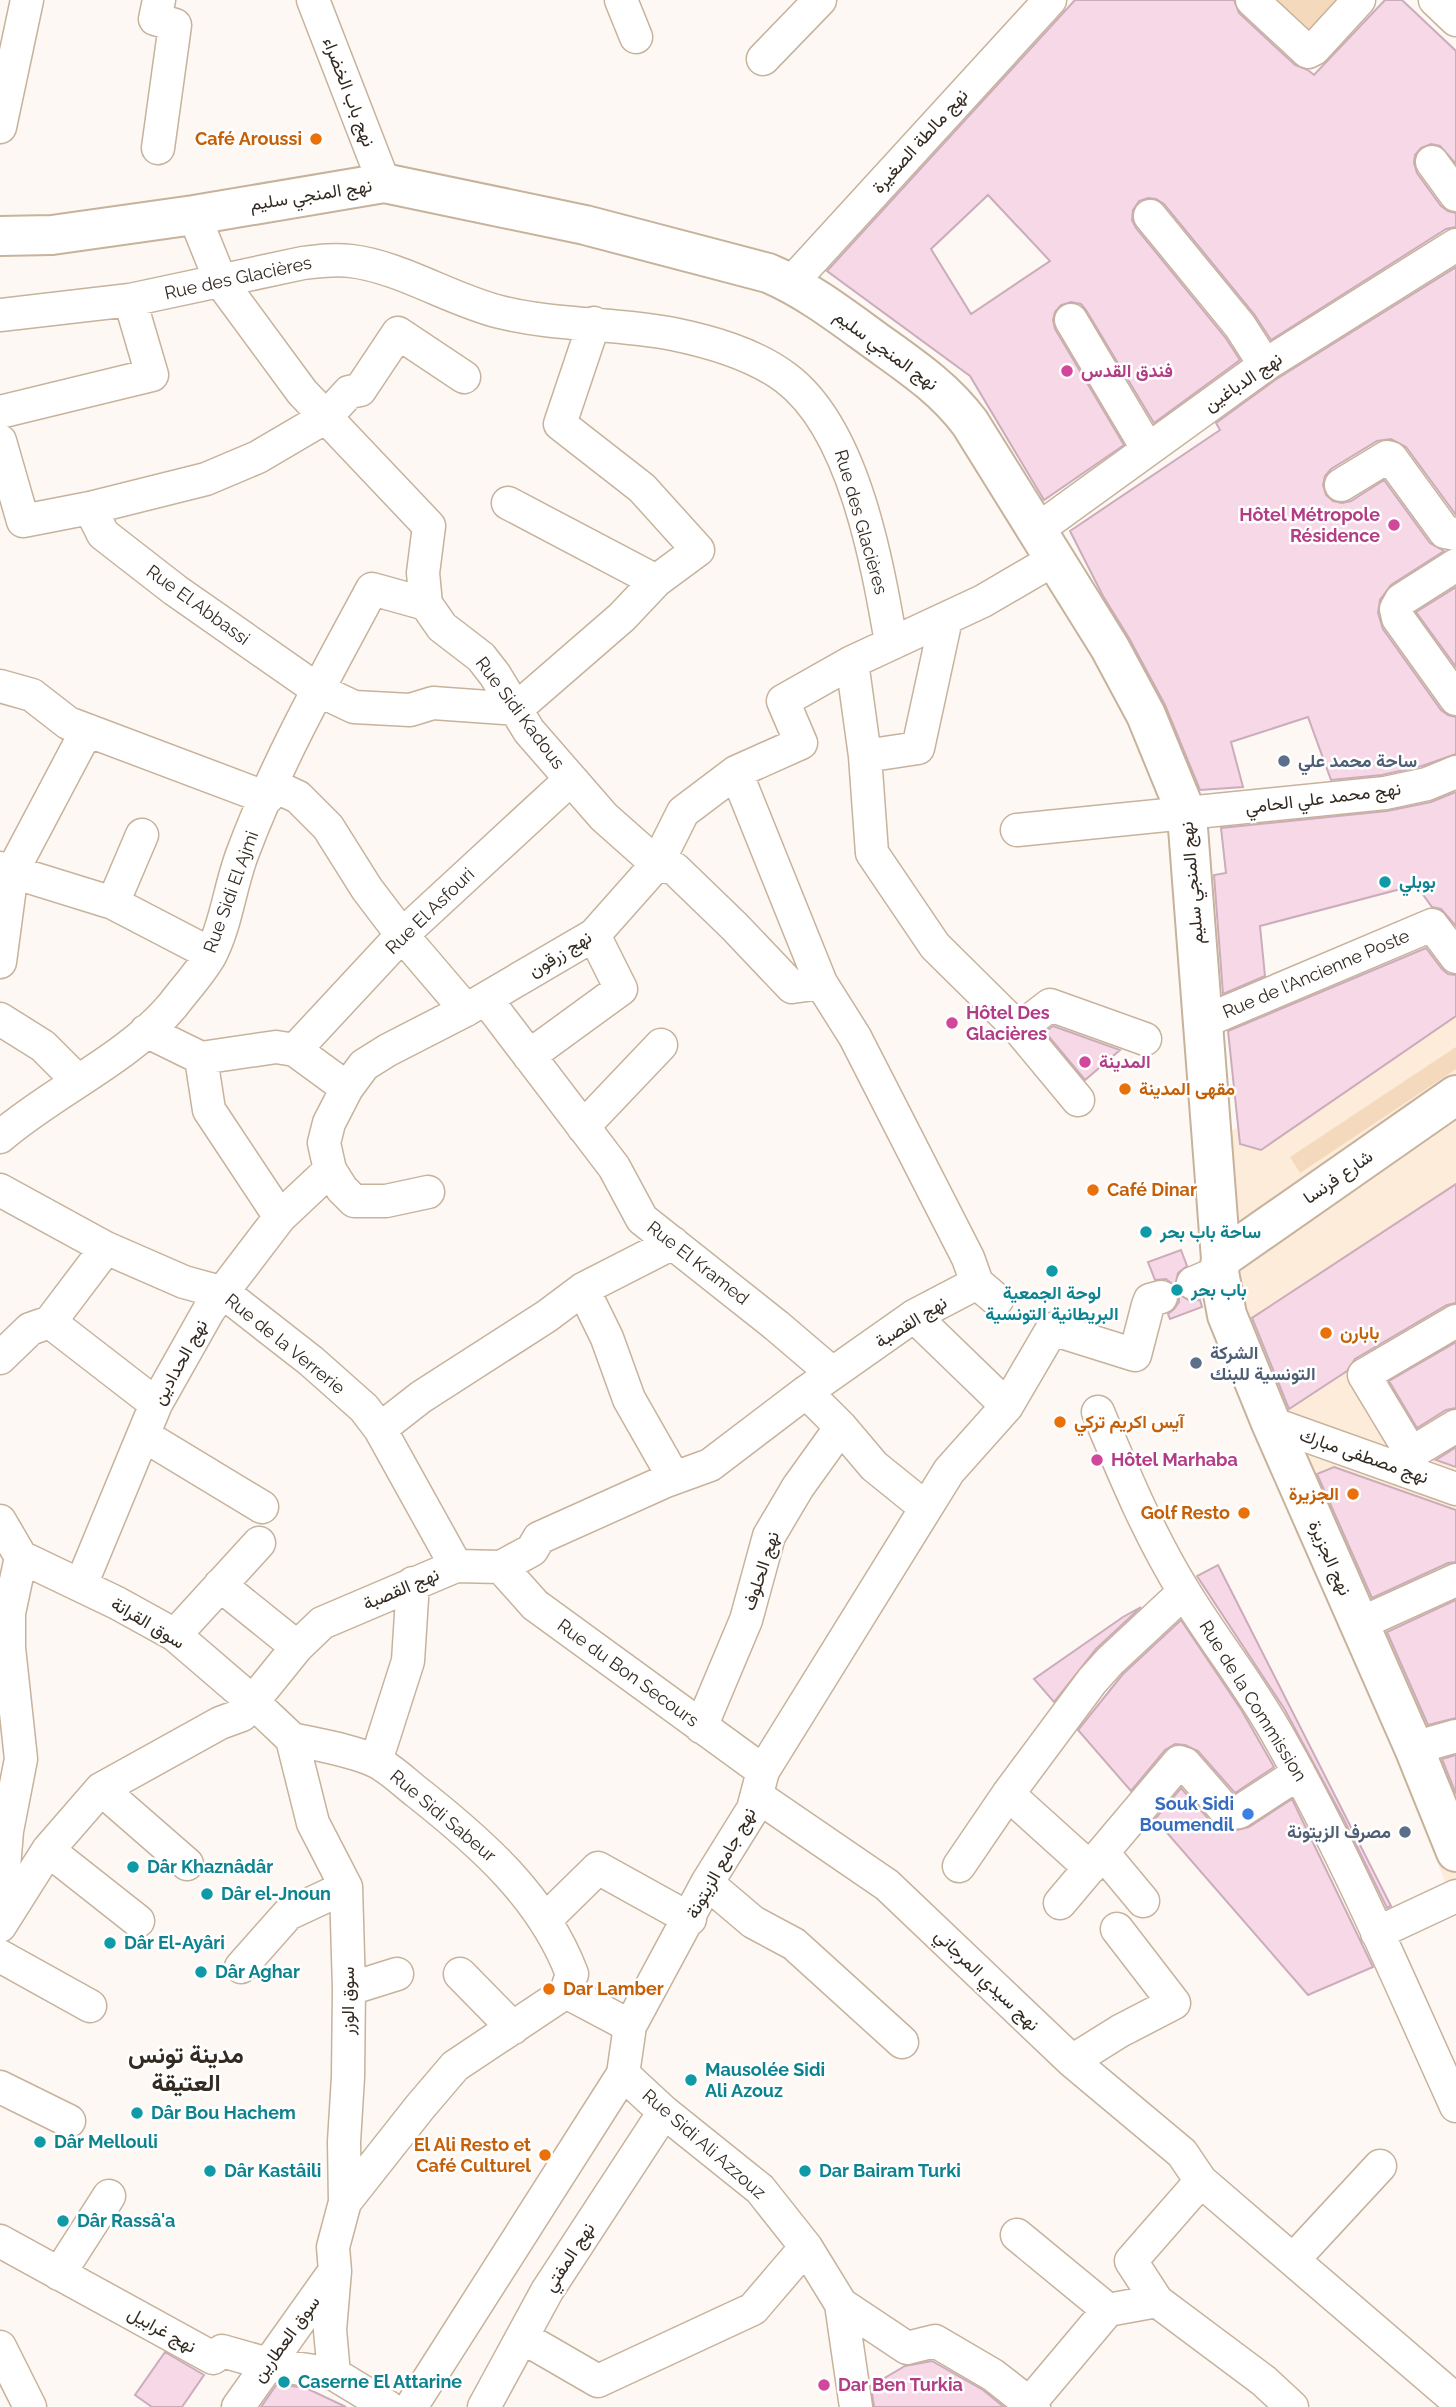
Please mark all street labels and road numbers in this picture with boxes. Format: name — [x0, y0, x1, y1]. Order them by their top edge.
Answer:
street label: نهج باب الخضراء — [317, 34, 380, 150]
street label: نهج مالطة الصغيرة — [867, 84, 973, 198]
street label: نهج المنجي سليم — [248, 174, 374, 219]
street label: Rue des Glacières — [162, 252, 314, 303]
street label: نهج المنجي سليم — [827, 305, 942, 398]
street label: نهج الدباغين — [1200, 348, 1287, 417]
street label: Rue des Glacières — [831, 447, 892, 597]
street label: Rue El Abbassi — [143, 560, 254, 649]
street label: Rue Sidi Kadous — [471, 653, 569, 773]
street label: نهج محمد علي الحامي — [1244, 778, 1403, 822]
street label: نهج المنجي سليم — [1176, 820, 1212, 945]
street label: Rue Sidi El Ajmi — [199, 828, 262, 956]
street label: Rue El Asfouri — [381, 863, 478, 958]
street label: Rue de l'Ancienne Poste — [1219, 924, 1413, 1022]
street label: نهج زرقون — [524, 926, 596, 983]
street label: شارع فرنسا — [1299, 1145, 1378, 1210]
street label: Rue El Kramed — [643, 1216, 753, 1309]
street label: Rue de la Verrerie — [221, 1289, 350, 1399]
street label: نهج القصبة — [871, 1291, 951, 1353]
street label: نهج الحدادين — [148, 1315, 213, 1409]
street label: نهج مصطفى مبارك — [1296, 1424, 1431, 1489]
street label: نهج الجزيرة — [1303, 1517, 1356, 1599]
street label: نهج الحلوف — [738, 1529, 785, 1614]
street label: نهج القصبة — [360, 1563, 443, 1616]
street label: سوق القرانة — [107, 1592, 189, 1654]
street label: Rue du Bon Secours — [554, 1614, 703, 1731]
street label: Rue de la Commission — [1195, 1616, 1312, 1785]
street label: Rue Sidi Sabeur — [386, 1765, 501, 1866]
street label: نهج جامع الزيتونة — [681, 1804, 761, 1923]
street label: نهج سيدي المرجاني — [927, 1924, 1044, 2039]
street label: سوق الوزر — [337, 1967, 359, 2036]
street label: Rue Sidi Ali Azzouz — [638, 2084, 770, 2203]
street label: نهج المفتي — [539, 2218, 603, 2298]
street label: سوق العطارين — [247, 2292, 325, 2386]
street label: نهج غرابيل — [123, 2302, 200, 2359]

